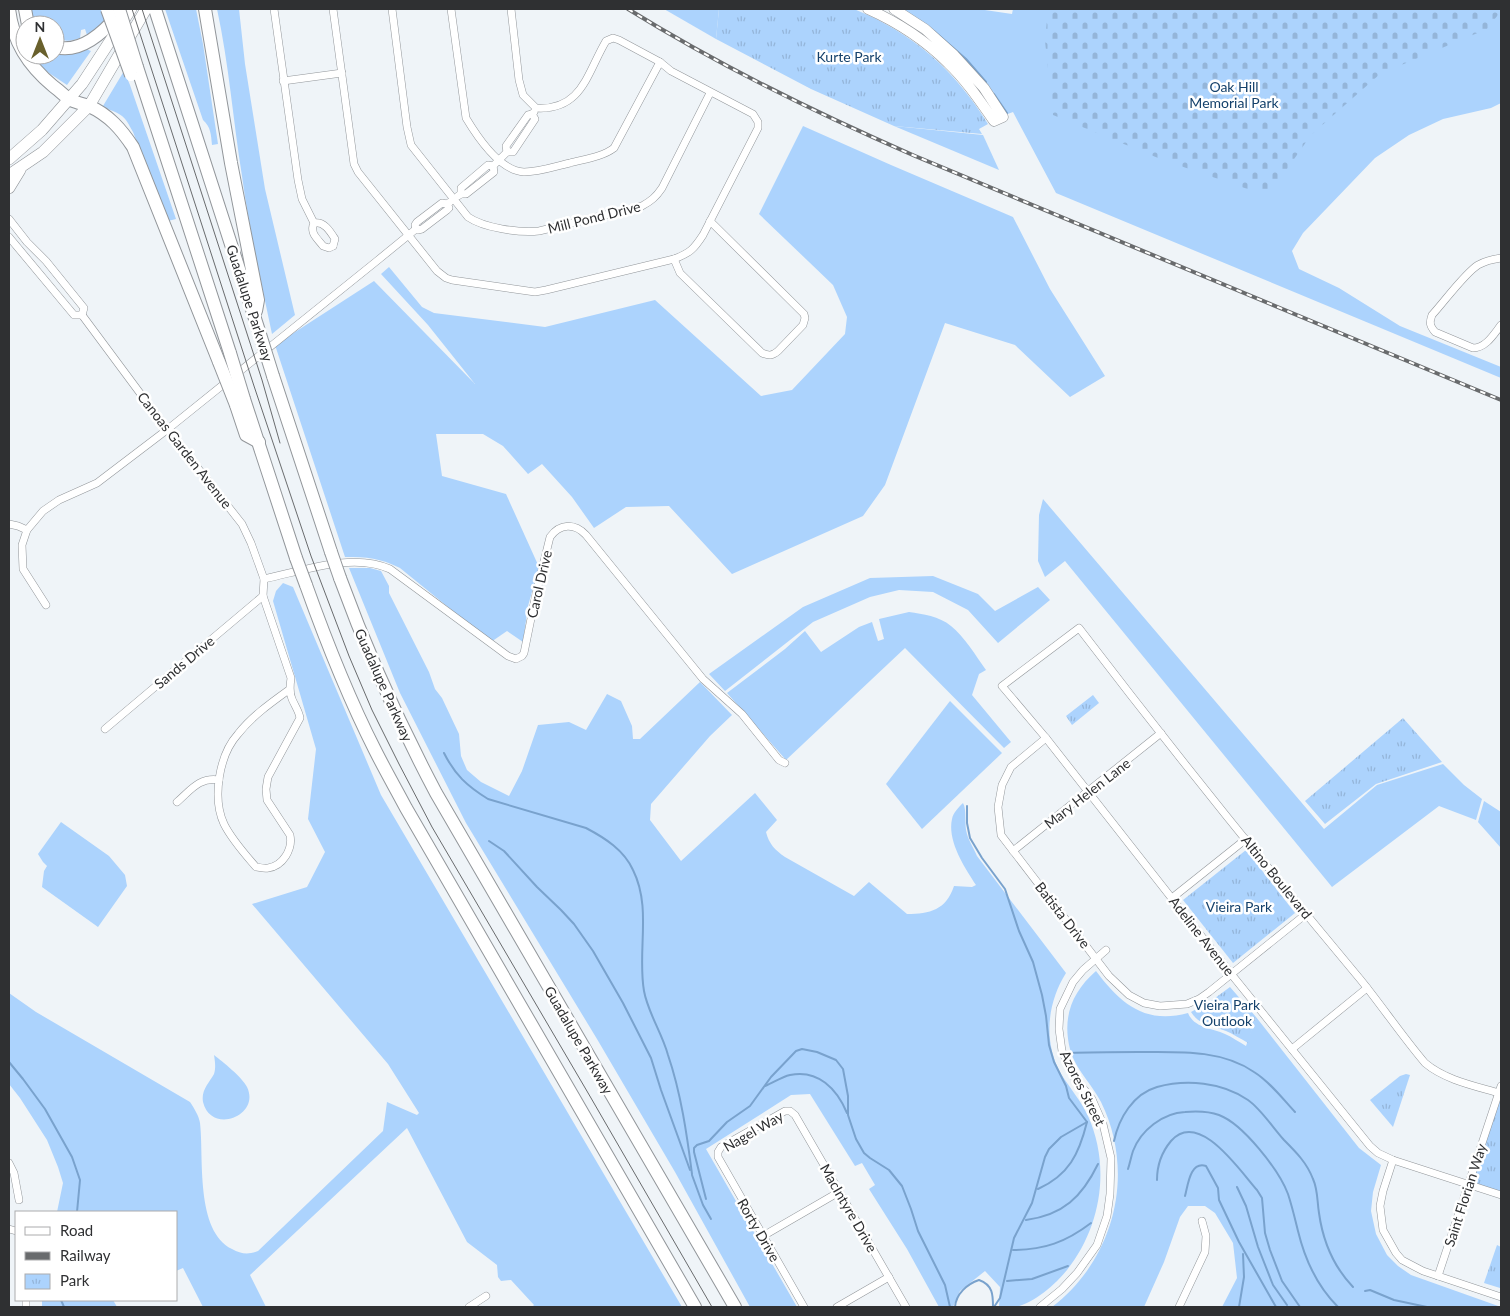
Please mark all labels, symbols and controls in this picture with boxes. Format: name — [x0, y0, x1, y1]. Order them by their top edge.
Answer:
north arrow — [15, 15, 65, 65]
text: N — [35, 18, 45, 35]
park label: Kurte Park — [816, 48, 882, 65]
park label: Oak Hill Memorial Park — [1189, 78, 1280, 111]
street label: Mill Pond Drive — [546, 197, 642, 237]
street label: Guadalupe Parkway — [223, 242, 277, 364]
street label: Canoas Garden Avenue — [134, 388, 236, 512]
street label: Carol Drive — [523, 548, 555, 620]
street label: Guadalupe Parkway — [351, 626, 417, 745]
street label: Sands Drive — [151, 632, 217, 692]
street label: Mary Helen Lane — [1041, 754, 1133, 832]
street label: Altino Boulevard — [1238, 832, 1316, 922]
street label: Batista Drive — [1032, 878, 1094, 952]
street label: Adeline Avenue — [1166, 893, 1238, 979]
park label: Vieira Park — [1206, 898, 1273, 915]
street label: Guadalupe Parkway — [541, 983, 617, 1098]
park label: Vieira Park Outlook — [1194, 996, 1261, 1029]
street label: Azores Street — [1057, 1047, 1109, 1129]
street label: Nagel Way — [720, 1107, 787, 1155]
street label: Saint Florian Way — [1440, 1141, 1490, 1249]
street label: MacIntyre Drive — [817, 1161, 881, 1255]
street label: Rorty Drive — [734, 1195, 784, 1265]
legend — [15, 1211, 178, 1301]
text: Road — [60, 1221, 93, 1239]
text: Railway — [60, 1246, 111, 1264]
text: Park — [60, 1271, 90, 1289]

